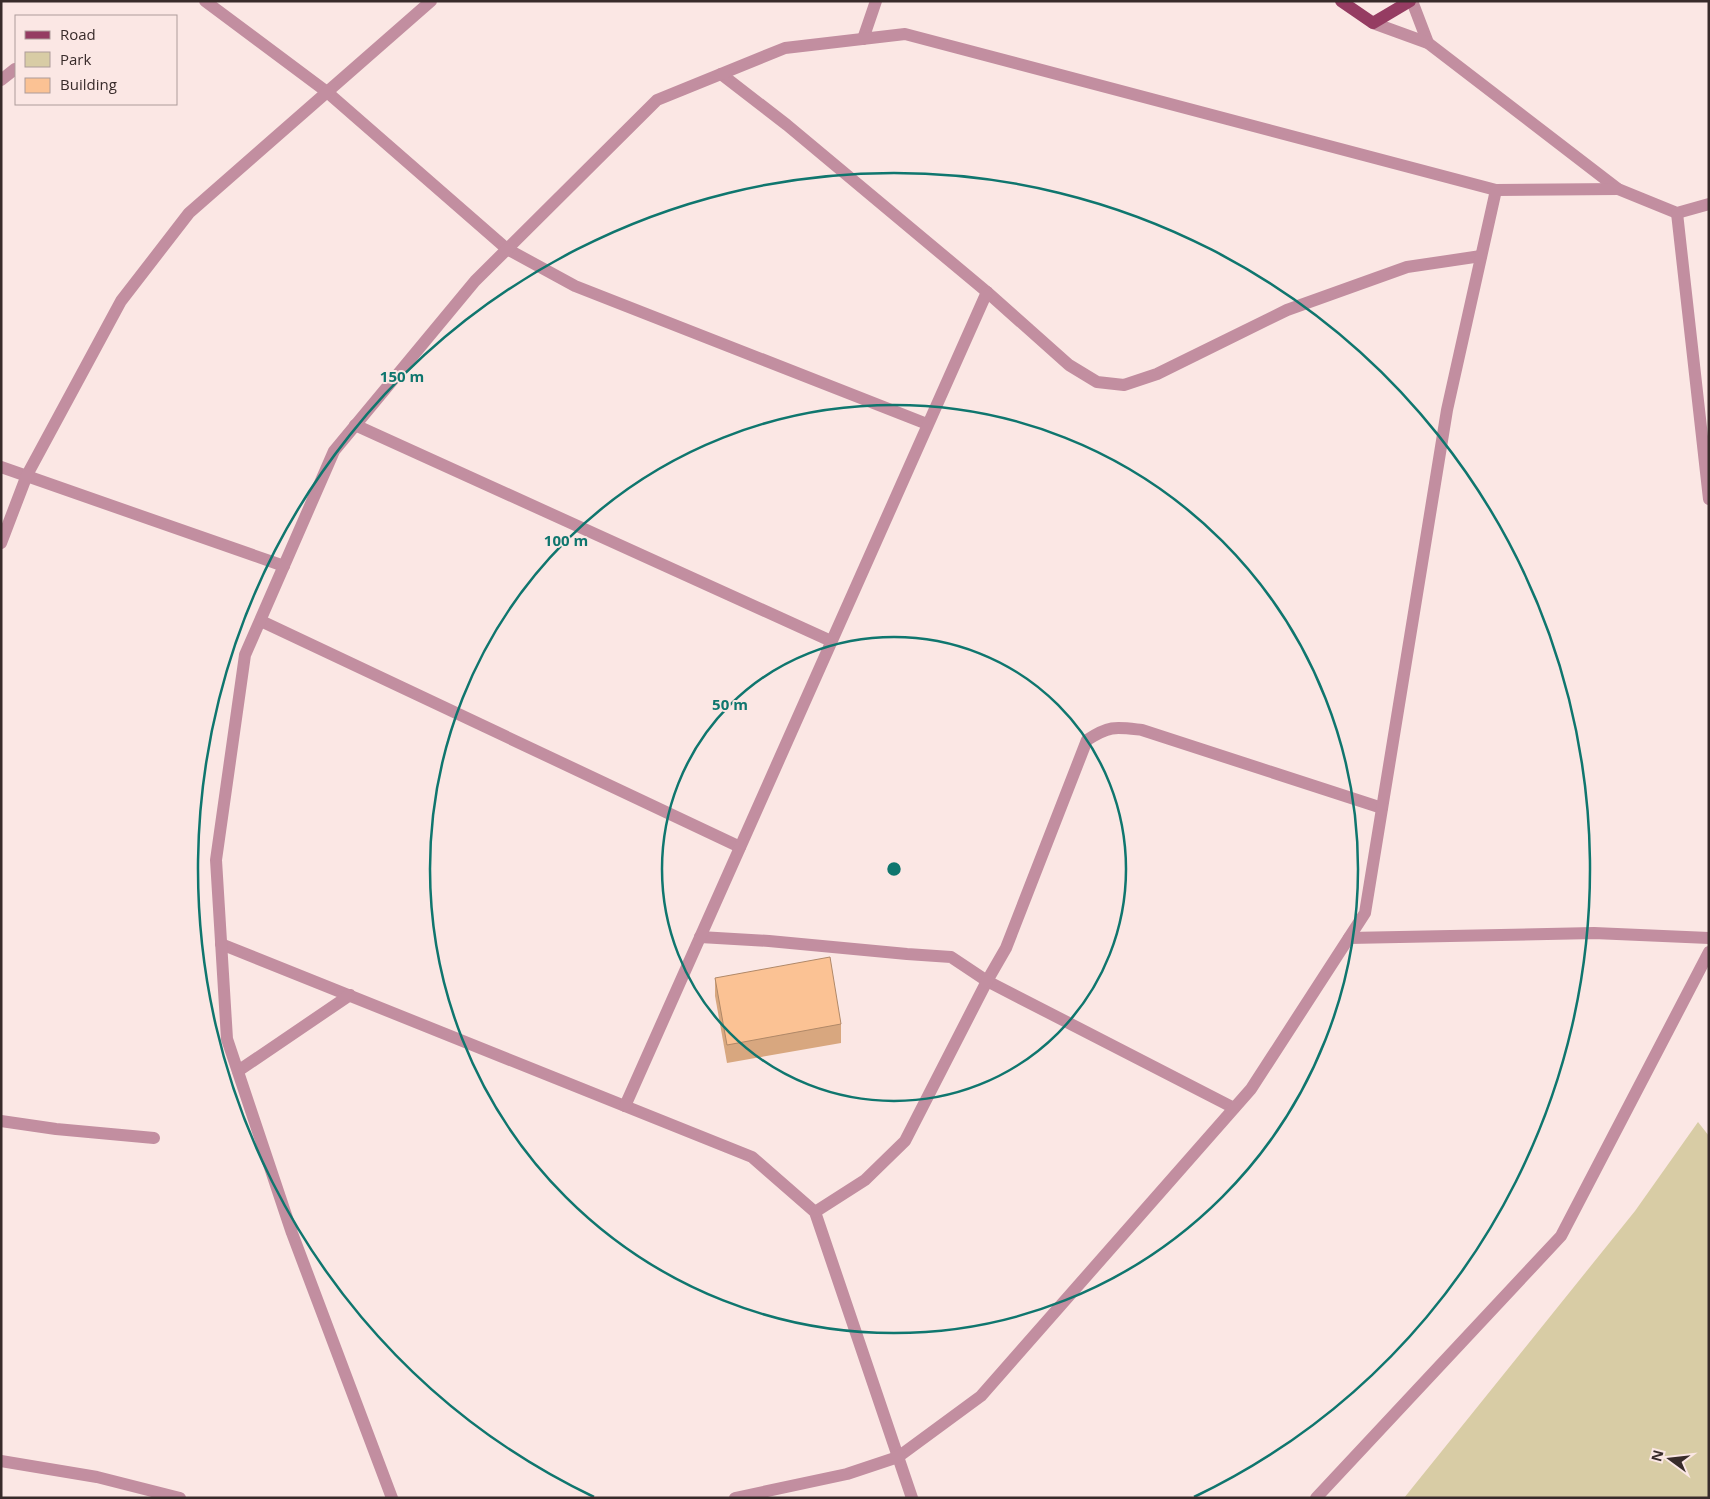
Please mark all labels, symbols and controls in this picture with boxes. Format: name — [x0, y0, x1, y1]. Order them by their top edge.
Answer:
legend — [15, 15, 178, 105]
text: Road — [60, 24, 96, 44]
text: Park — [60, 49, 91, 69]
text: Building — [60, 74, 117, 94]
text: 150 m — [380, 366, 424, 386]
text: 100 m — [544, 530, 588, 550]
text: 50 m — [712, 694, 748, 714]
centre of rings — [885, 860, 903, 878]
north arrow — [1645, 1434, 1695, 1484]
text: N — [1646, 1448, 1668, 1463]

